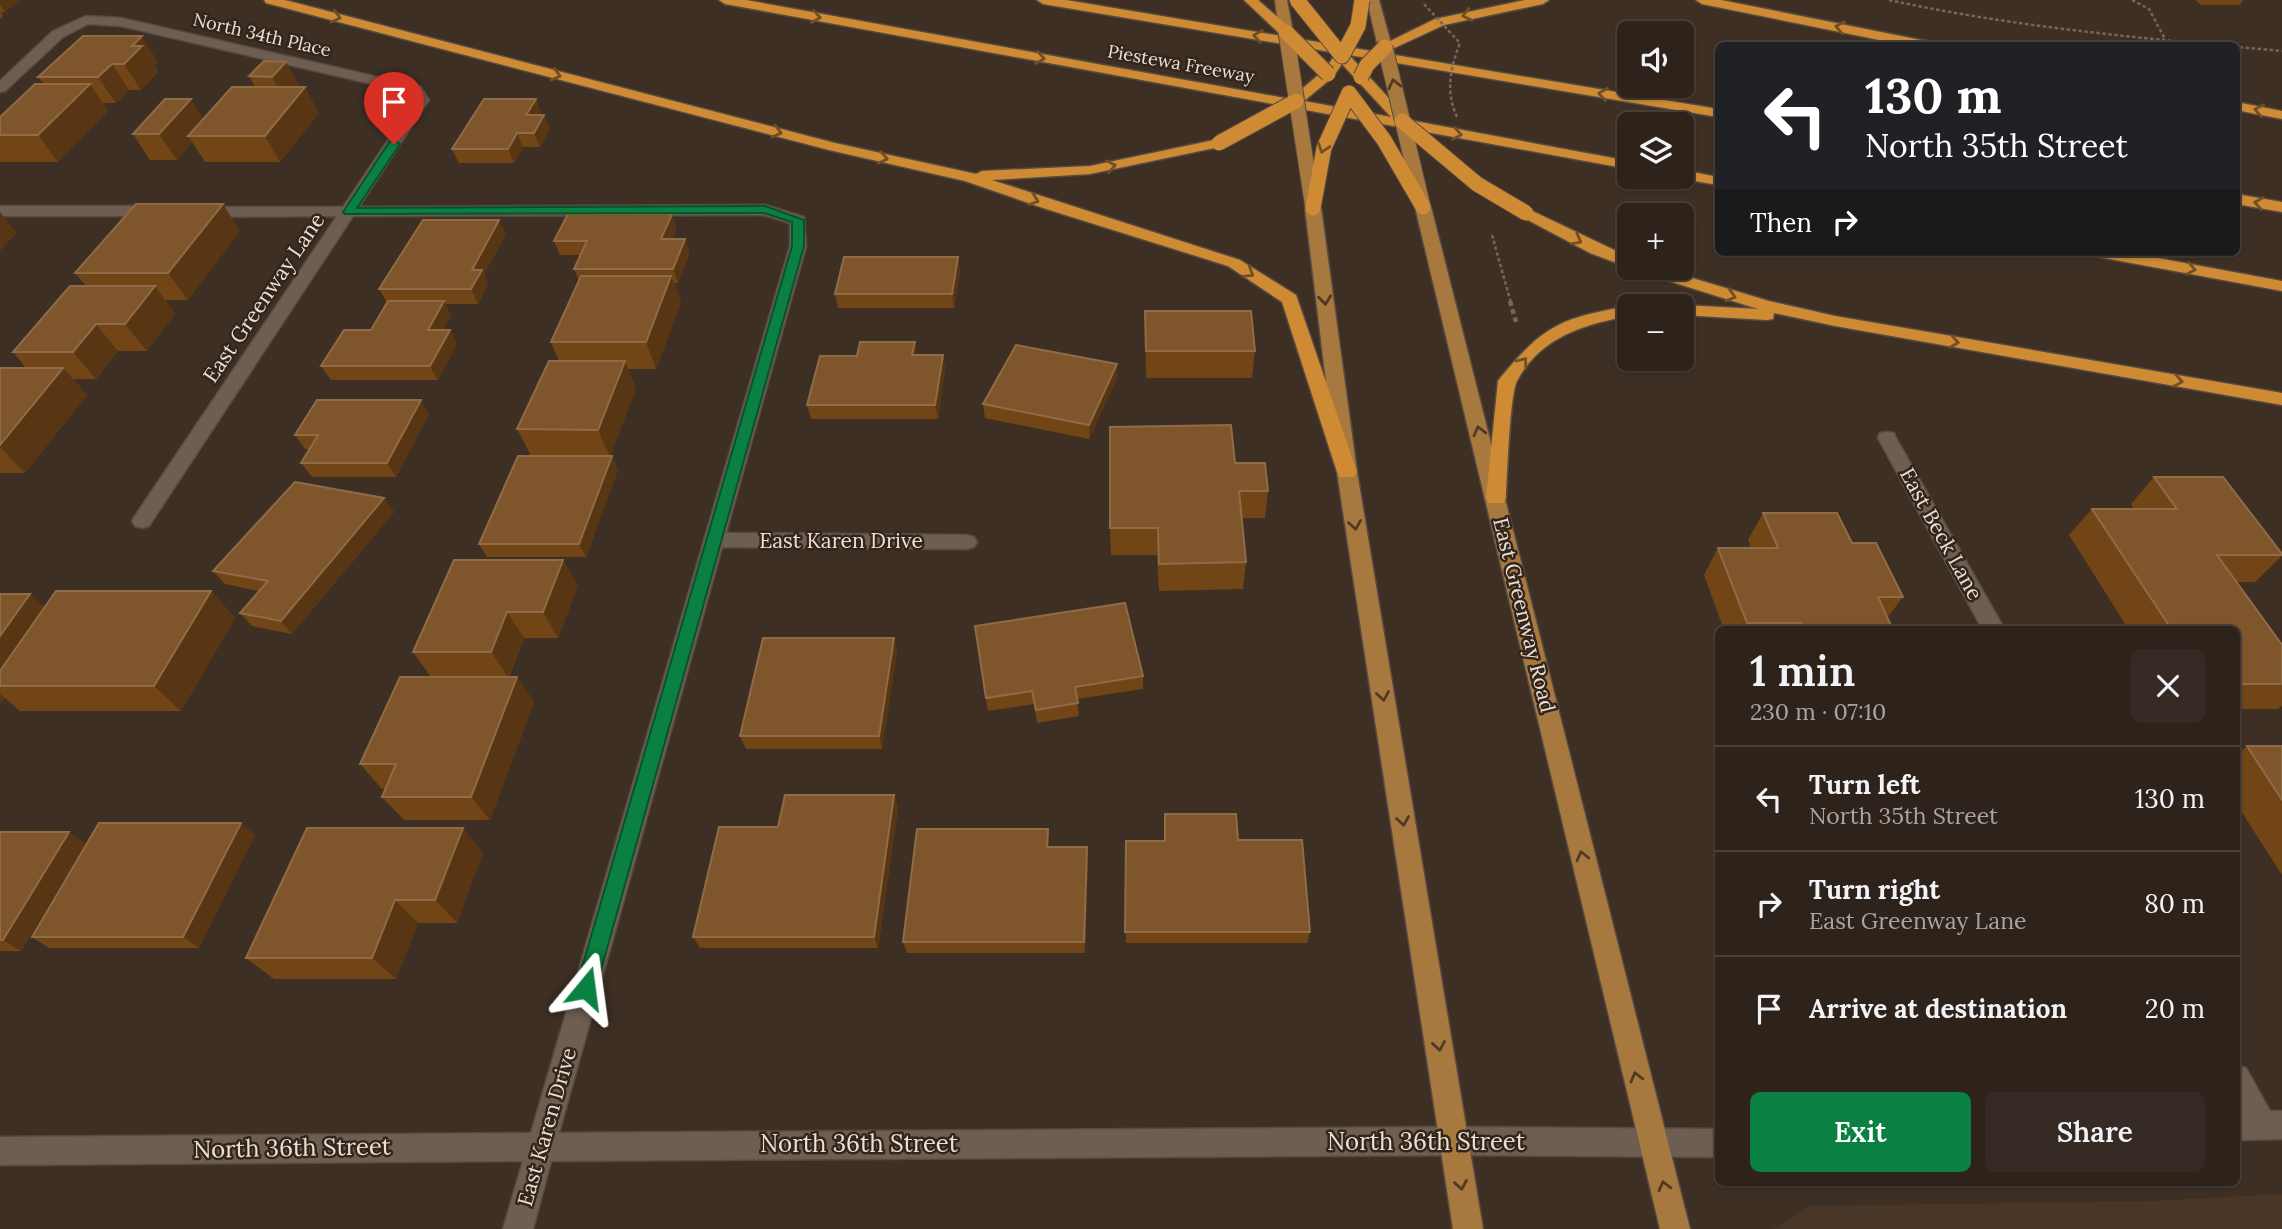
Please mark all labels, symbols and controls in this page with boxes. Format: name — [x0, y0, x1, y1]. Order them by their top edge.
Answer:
street label: North 34th Place — [191, 7, 334, 62]
one-way arrow — [1461, 7, 1473, 22]
one-way arrow — [810, 8, 822, 23]
one-way arrow — [330, 9, 342, 23]
map controls — [1617, 21, 1694, 371]
button: sound — [1617, 21, 1694, 98]
one-way arrow — [1834, 21, 1846, 36]
one-way arrow — [1252, 29, 1264, 44]
street label: Piestewa Freeway — [1106, 39, 1257, 88]
one-way arrow — [1034, 49, 1046, 64]
text: 130 m — [1865, 64, 2001, 126]
one-way arrow — [550, 66, 562, 81]
icon: left — [1750, 70, 1841, 161]
pin — [364, 72, 424, 144]
one-way arrow — [1387, 78, 1402, 90]
icon: arrive — [375, 83, 413, 121]
one-way arrow — [1597, 87, 1609, 102]
one-way arrow — [2253, 104, 2265, 119]
button: layers — [1617, 112, 1694, 189]
one-way arrow — [770, 124, 782, 138]
one-way arrow — [1450, 125, 1462, 140]
text: North 35th Street — [1865, 125, 2128, 166]
one-way arrow — [1317, 141, 1332, 153]
one-way arrow — [877, 149, 889, 164]
one-way arrow — [1105, 159, 1116, 174]
one-way arrow — [1027, 192, 1039, 206]
one-way arrow — [2253, 196, 2265, 211]
button: + — [1617, 203, 1694, 280]
icon: right — [1826, 203, 1864, 241]
text: Then — [1750, 206, 1812, 239]
street label: East Greenway Lane — [197, 208, 330, 388]
one-way arrow — [1570, 232, 1582, 245]
one-way arrow — [2185, 261, 2196, 276]
one-way arrow — [1241, 264, 1254, 277]
one-way arrow — [1725, 287, 1737, 302]
one-way arrow — [1317, 294, 1332, 306]
button: − — [1617, 294, 1694, 371]
one-way arrow — [1948, 334, 1960, 349]
one-way arrow — [1514, 357, 1527, 369]
one-way arrow — [2172, 373, 2184, 388]
one-way arrow — [1473, 425, 1487, 437]
street label: East Beck Lane — [1894, 463, 1989, 605]
street label: East Greenway Road — [1487, 515, 1562, 715]
one-way arrow — [1347, 519, 1362, 531]
street label: East Karen Drive — [759, 527, 923, 554]
text: 1 min — [1750, 644, 1855, 698]
button: close — [2131, 649, 2205, 723]
one-way arrow — [1375, 690, 1390, 702]
text: 230 m · 07:10 — [1750, 697, 1886, 726]
text: Turn left — [1809, 768, 1920, 801]
icon: left — [1750, 780, 1788, 818]
text: 130 m — [2135, 782, 2205, 815]
text: North 35th Street — [1809, 801, 1998, 830]
one-way arrow — [1395, 816, 1410, 827]
one-way arrow — [1576, 850, 1591, 862]
text: Turn right — [1809, 873, 1940, 906]
icon: right — [1750, 885, 1788, 923]
text: 80 m — [2144, 887, 2205, 920]
text: East Greenway Lane — [1809, 906, 2027, 935]
position arrow — [549, 951, 623, 1025]
icon: arrive — [1750, 990, 1788, 1028]
text: Arrive at destination — [1809, 992, 2067, 1025]
text: 20 m — [2145, 992, 2205, 1025]
one-way arrow — [1431, 1040, 1446, 1052]
street label: East Karen Drive — [511, 1045, 582, 1209]
one-way arrow — [1630, 1071, 1645, 1083]
button: Exit — [1750, 1092, 1971, 1172]
button: Share — [1985, 1092, 2205, 1172]
street label: North 36th Street — [1327, 1126, 1526, 1157]
street label: North 36th Street — [760, 1128, 959, 1159]
street label: North 36th Street — [193, 1130, 392, 1165]
one-way arrow — [1453, 1179, 1468, 1191]
one-way arrow — [1658, 1180, 1673, 1192]

